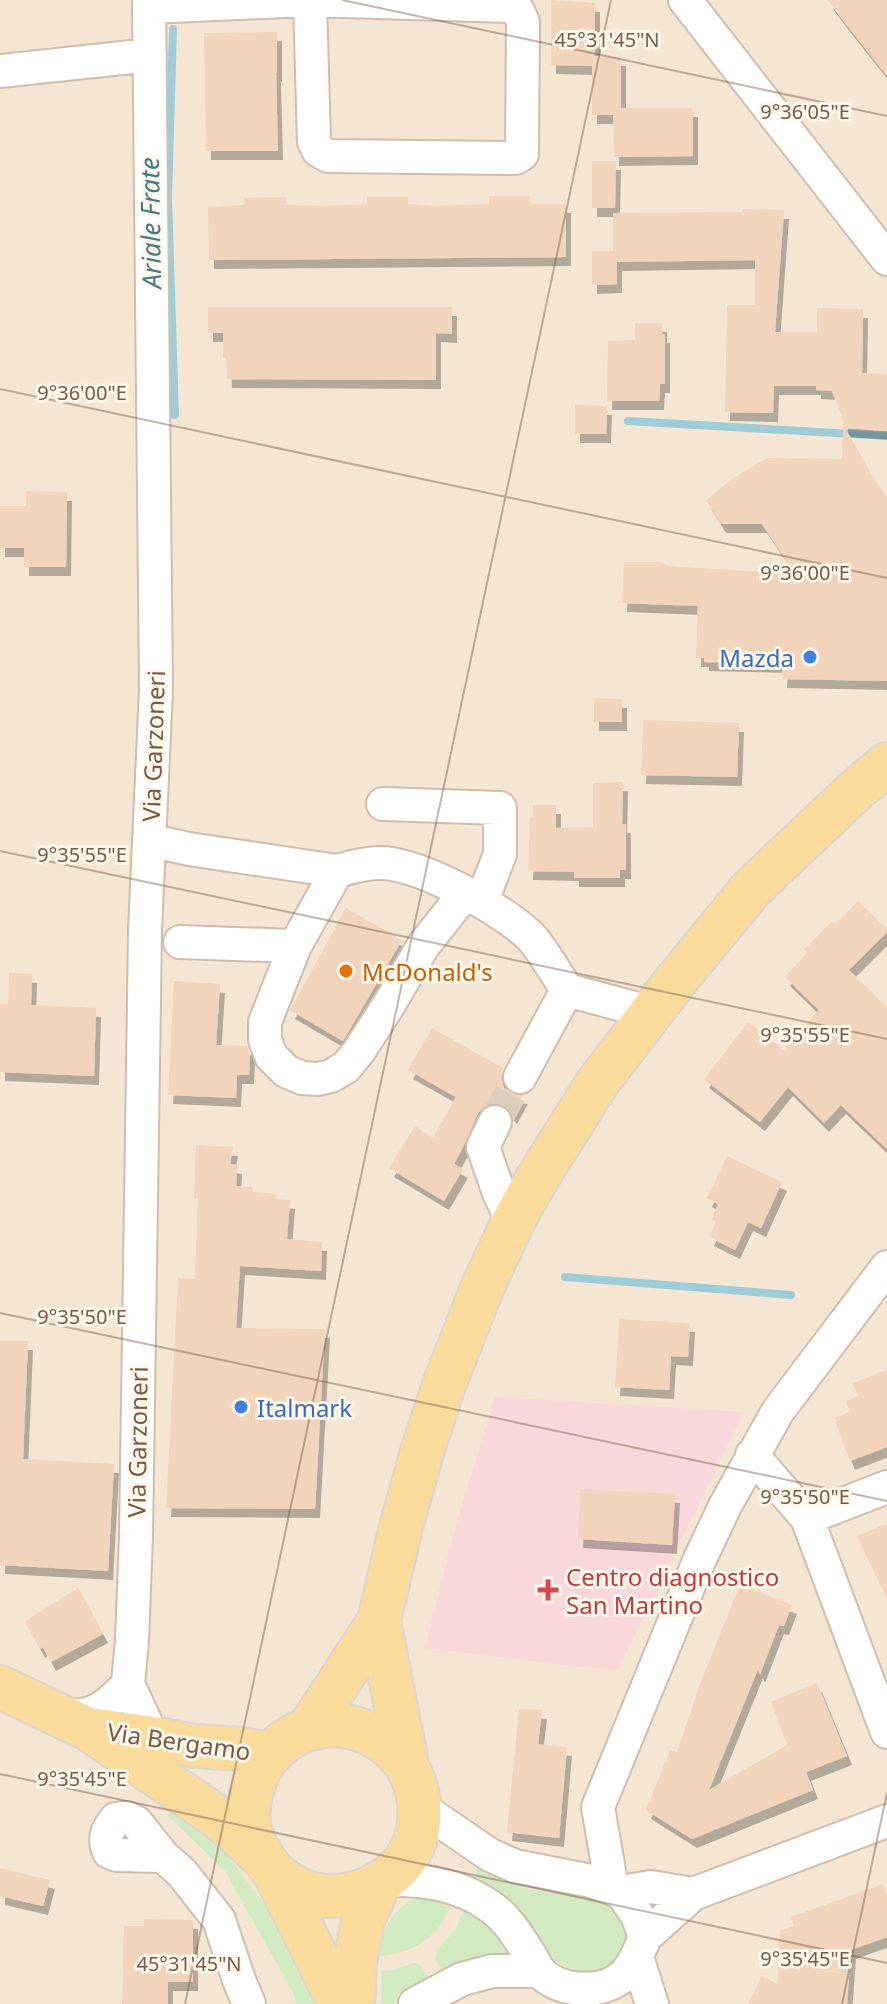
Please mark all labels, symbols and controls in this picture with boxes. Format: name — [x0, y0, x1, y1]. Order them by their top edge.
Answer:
text: 45°31'45"N — [554, 26, 660, 53]
text: 9°36'05"E — [760, 98, 850, 125]
water label: Ariale Frate — [131, 157, 169, 291]
text: 9°36'00"E — [37, 379, 127, 406]
text: 9°36'00"E — [760, 559, 850, 586]
place label: Mazda — [719, 641, 794, 674]
marker: Mazda — [801, 648, 819, 666]
street label: Via Garzoneri — [134, 670, 172, 822]
text: 9°35'55"E — [37, 841, 127, 868]
place label: McDonald's — [362, 955, 493, 988]
marker: McDonald's — [337, 962, 355, 980]
text: 9°35'55"E — [760, 1021, 850, 1048]
text: 9°35'50"E — [37, 1303, 127, 1330]
street label: Via Garzoneri — [119, 1366, 155, 1518]
place label: Italmark — [257, 1391, 352, 1424]
marker: Italmark — [232, 1398, 250, 1416]
text: 9°35'50"E — [760, 1483, 850, 1510]
place label: Centro diagnostico San Martino — [566, 1560, 779, 1621]
marker: Centro diagnostico San Martino — [537, 1579, 559, 1601]
street label: Via Bergamo — [105, 1715, 253, 1767]
text: 9°35'45"E — [37, 1765, 127, 1792]
text: 9°35'45"E — [760, 1945, 850, 1972]
text: 45°31'45"N — [136, 1950, 242, 1977]

